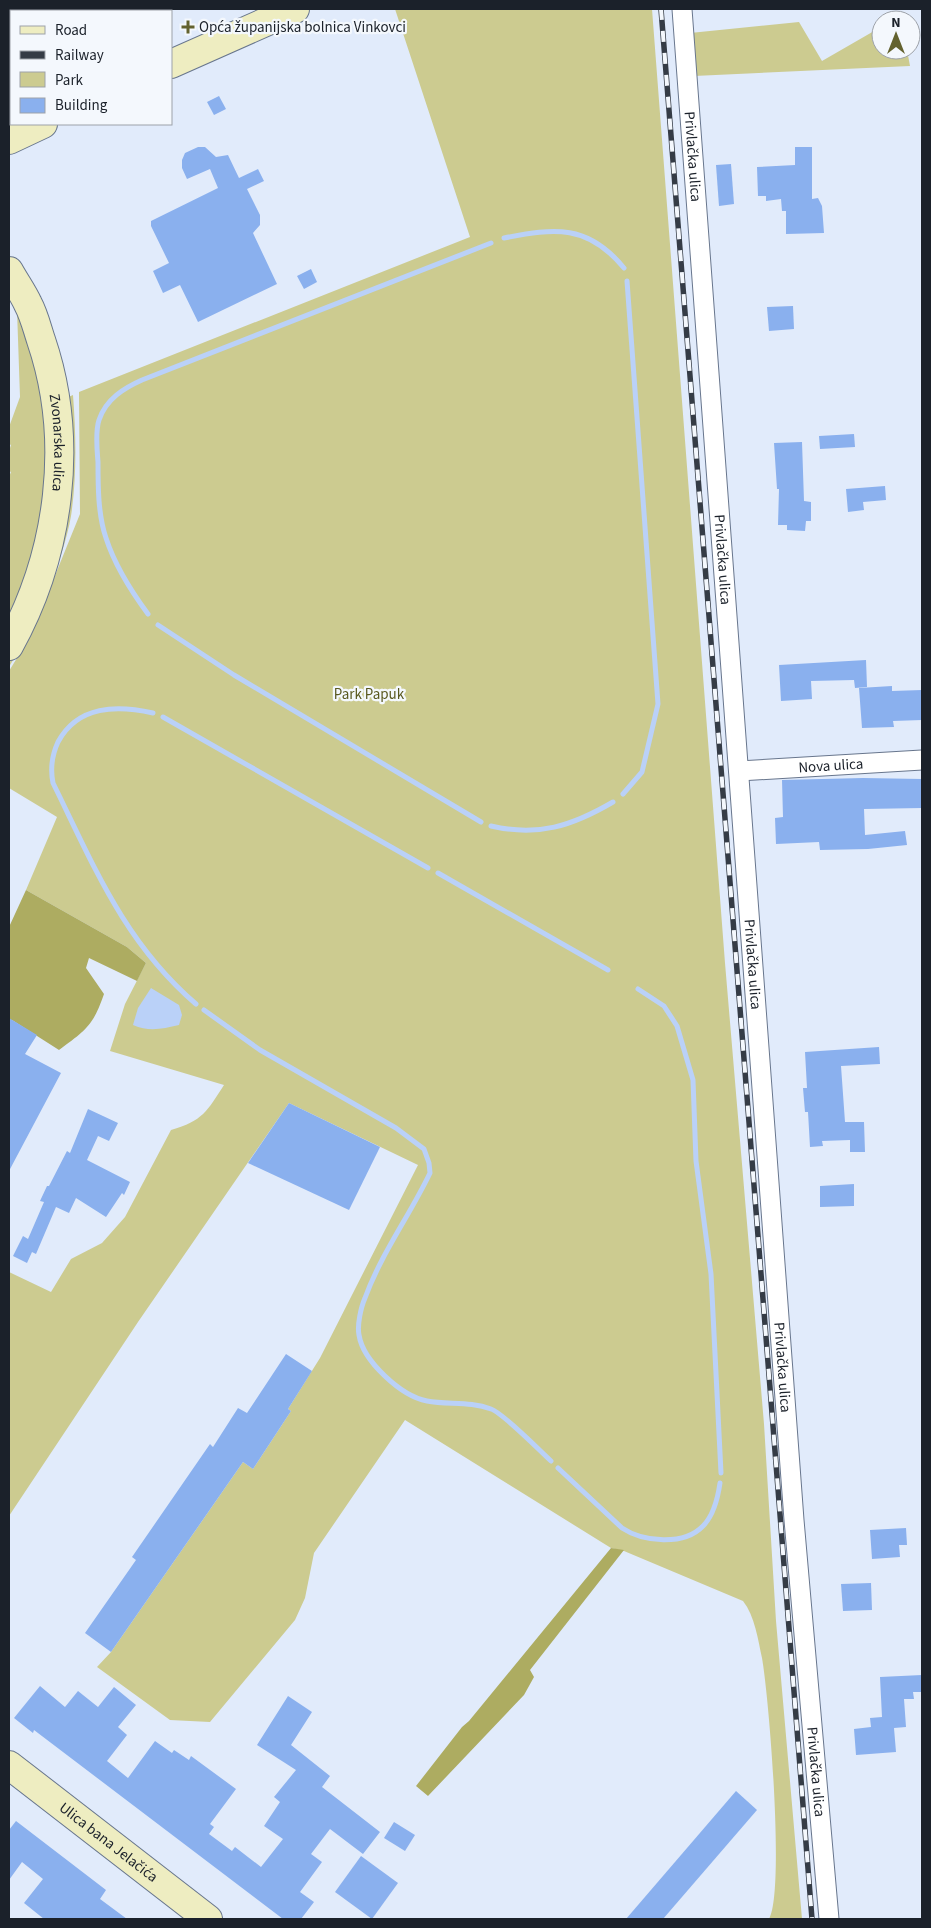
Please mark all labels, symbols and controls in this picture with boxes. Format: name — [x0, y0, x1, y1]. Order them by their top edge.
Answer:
legend — [10, 10, 172, 125]
north arrow — [871, 10, 921, 60]
text: N — [891, 13, 901, 33]
place label: Opća županijska bolnica Vinkovci — [199, 17, 406, 38]
text: Road — [55, 20, 87, 41]
marker: Opća županijska bolnica Vinkovci — [181, 20, 195, 34]
text: Railway — [55, 45, 104, 66]
text: Park — [55, 70, 84, 91]
text: Building — [55, 95, 108, 116]
street label: Privlačka ulica — [679, 111, 707, 202]
street label: Zvonarska ulica — [44, 392, 70, 492]
street label: Privlačka ulica — [709, 514, 737, 605]
park label: Park Papuk — [334, 684, 405, 705]
street label: Nova ulica — [798, 753, 864, 778]
street label: Privlačka ulica — [739, 918, 767, 1010]
street label: Privlačka ulica — [769, 1321, 796, 1413]
street label: Privlačka ulica — [802, 1726, 831, 1818]
street label: Ulica bana Jelačića — [55, 1797, 162, 1887]

